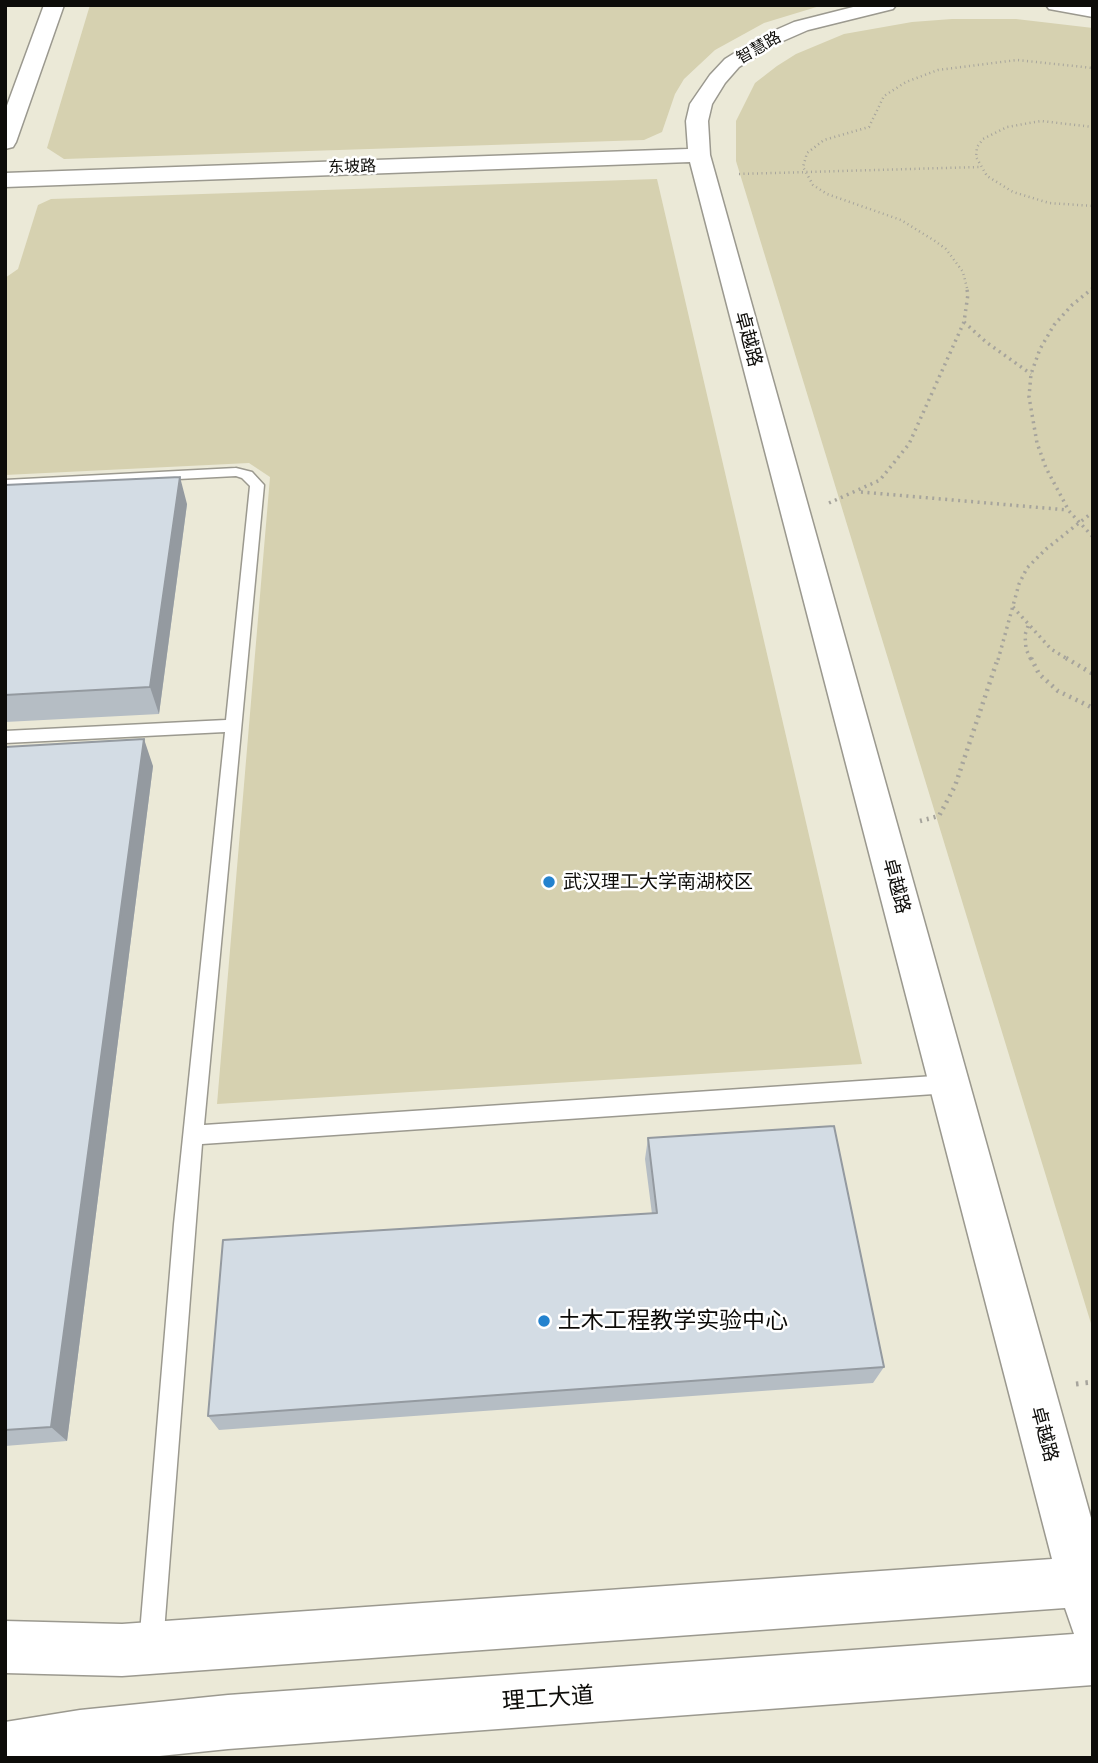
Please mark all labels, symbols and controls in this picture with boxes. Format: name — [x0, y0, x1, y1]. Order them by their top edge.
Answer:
street label: 智慧路 — [733, 28, 785, 68]
street label: 东坡路 — [328, 157, 376, 177]
street label: 卓越路 — [730, 309, 766, 369]
street label: 卓越路 — [878, 856, 914, 916]
place label: 武汉理工大学南湖校区 — [563, 871, 753, 893]
marker: 武汉理工大学南湖校区 — [541, 874, 557, 890]
place label: 土木工程教学实验中心 — [558, 1307, 788, 1335]
marker: 土木工程教学实验中心 — [536, 1313, 552, 1329]
street label: 卓越路 — [1026, 1404, 1062, 1464]
street label: 理工大道 — [501, 1682, 595, 1716]

